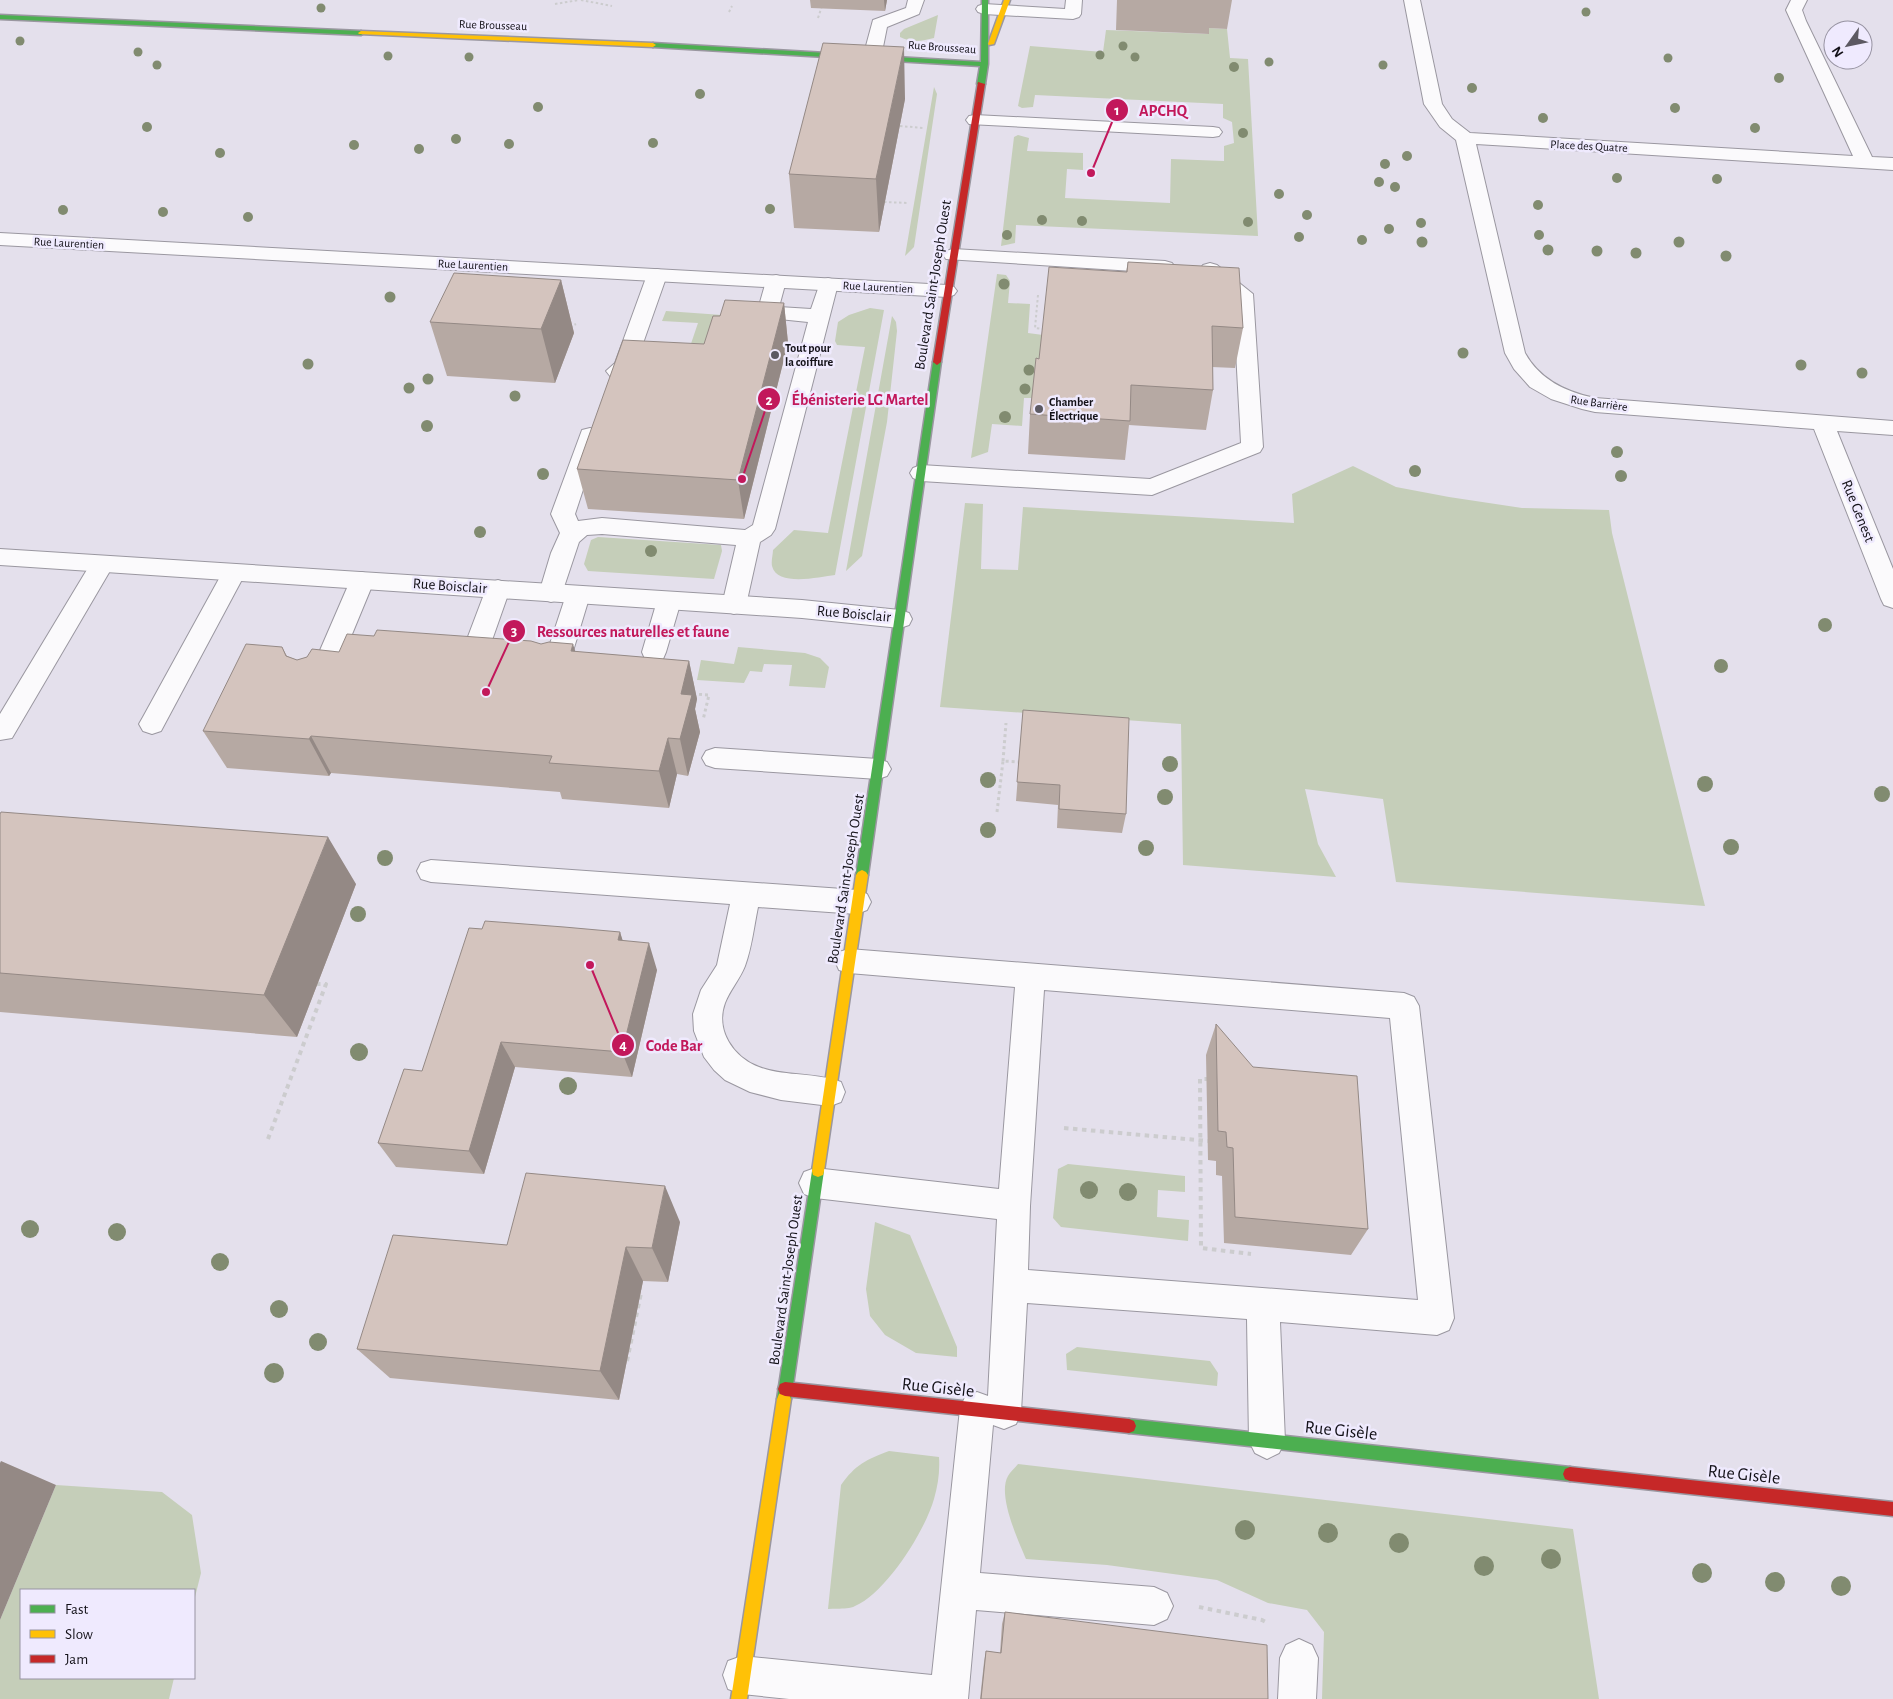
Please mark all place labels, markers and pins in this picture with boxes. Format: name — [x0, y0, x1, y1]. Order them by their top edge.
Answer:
callout: APCHQ — [1104, 95, 1197, 126]
place label: Tout pour la coiffure — [785, 342, 834, 368]
marker: Tout pour la coiffure — [769, 349, 781, 361]
callout: Ébénisterie LG Martel — [757, 384, 939, 415]
place label: Chamber Électrique — [1049, 396, 1099, 422]
marker: Chamber Électrique — [1033, 403, 1045, 415]
callout: Ressources naturelles et faune — [502, 616, 739, 647]
callout: Code Bar — [610, 1030, 712, 1061]

